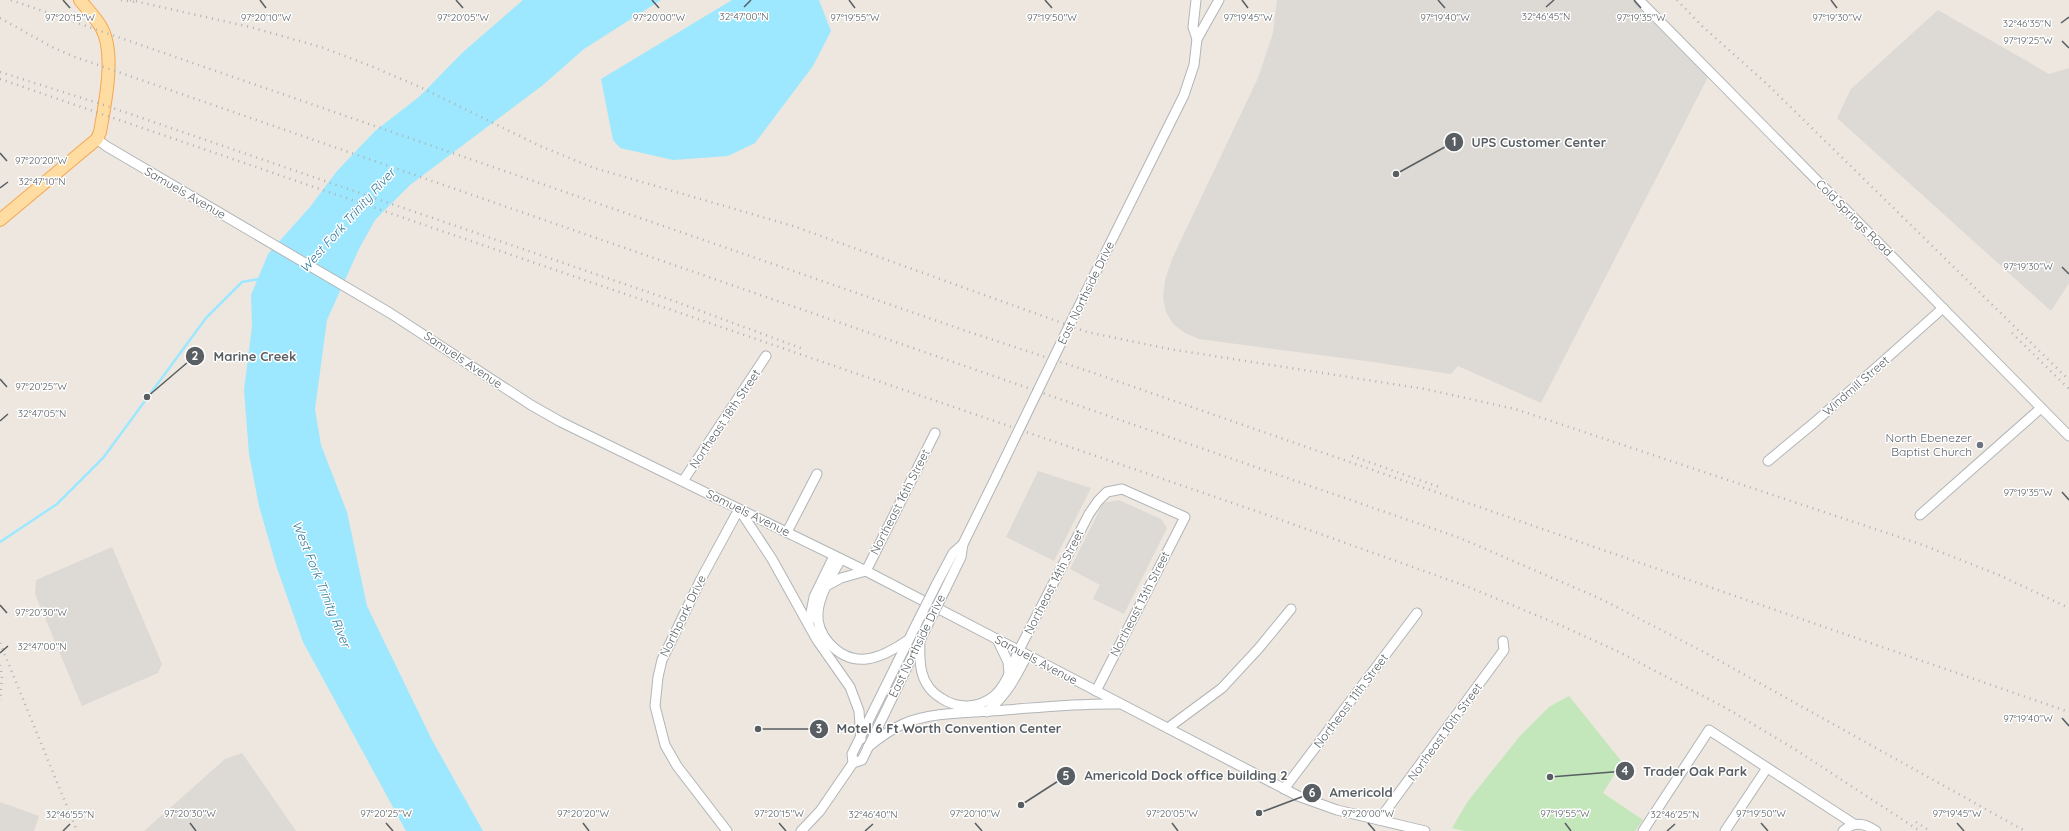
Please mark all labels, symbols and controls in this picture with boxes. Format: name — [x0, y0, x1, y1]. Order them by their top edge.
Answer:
text: 32°47'00"N — [719, 10, 769, 23]
text: 32°46'45"N — [1522, 10, 1570, 23]
text: 97°20'15"W — [45, 11, 95, 24]
text: 97°20'10"W — [241, 11, 291, 24]
text: 97°20'05"W — [437, 11, 489, 24]
text: 97°20'00"W — [633, 11, 686, 24]
text: 97°19'55"W — [830, 11, 880, 24]
text: 97°19'50"W — [1027, 11, 1077, 24]
text: 97°19'45"W — [1223, 11, 1273, 24]
text: 97°19'40"W — [1420, 11, 1470, 24]
text: 97°19'35"W — [1616, 11, 1666, 24]
text: 97°19'30"W — [1812, 11, 1862, 24]
text: 32°46'35"N — [2003, 17, 2051, 30]
text: 97°19'25"W — [2003, 34, 2053, 47]
callout: UPS Customer Center — [1444, 130, 1615, 155]
text: 1 — [1452, 134, 1456, 149]
text: UPS Customer Center — [1472, 134, 1607, 150]
text: 97°20'20"W — [15, 154, 67, 167]
street label: Samuels Avenue — [142, 163, 229, 222]
water label: West Fork Trinity River — [296, 163, 400, 276]
text: 32°47'10"N — [19, 175, 65, 188]
street label: Cold Springs Road — [1813, 176, 1896, 259]
street label: East Northside Drive — [1054, 239, 1117, 347]
text: 97°19'30"W — [2003, 260, 2053, 273]
street label: Samuels Avenue — [421, 328, 505, 391]
callout: Marine Creek — [185, 344, 304, 369]
text: 2 — [192, 348, 199, 363]
text: Marine Creek — [214, 348, 296, 364]
street label: Windmill Street — [1819, 353, 1892, 419]
street label: Northeast 18th Street — [686, 366, 763, 471]
text: 97°20'25"W — [15, 380, 67, 393]
text: 32°47'05"N — [18, 407, 66, 420]
place label: North Ebenezer Baptist Church — [1886, 430, 1972, 459]
marker: North Ebenezer Baptist Church — [1975, 440, 1985, 450]
street label: Northeast 16th Street — [866, 447, 933, 557]
street label: Samuels Avenue — [704, 486, 793, 539]
text: 97°19'35"W — [2003, 486, 2053, 499]
water label: West Fork Trinity River — [289, 518, 356, 652]
street label: Northeast 14th Street — [1021, 527, 1087, 637]
street label: Northeast 13th Street — [1106, 549, 1173, 659]
street label: Northpark Drive — [656, 572, 709, 659]
street label: East Northside Drive — [885, 592, 948, 700]
text: 97°20'30"W — [15, 606, 67, 619]
street label: Samuels Avenue — [992, 632, 1080, 688]
text: 32°47'00"N — [17, 640, 67, 653]
street label: Northeast 11th Street — [1310, 651, 1391, 751]
street label: Northeast 10th Street — [1404, 680, 1485, 783]
text: 97°19'40"W — [2003, 712, 2053, 725]
callout: Motel 6 Ft Worth Convention Center — [809, 716, 1070, 741]
text: Motel 6 Ft Worth Convention Center — [837, 720, 1062, 736]
text: 3 — [816, 721, 822, 736]
callout: Trader Oak Park — [1615, 759, 1755, 784]
callout: Americold Dock office building 2 — [1056, 763, 1295, 788]
text: 4 — [1621, 763, 1629, 778]
text: Trader Oak Park — [1643, 763, 1747, 779]
text: Americold Dock office building 2 — [1084, 767, 1288, 783]
text: 5 — [1063, 768, 1070, 783]
callout: Americold — [1302, 780, 1401, 805]
text: Americold — [1329, 784, 1393, 800]
text: 6 — [1309, 785, 1316, 800]
text: 97°20'30"W — [164, 807, 216, 820]
text: 97°20'25"W — [360, 807, 412, 820]
text: 97°20'20"W — [557, 807, 609, 820]
text: 97°20'15"W — [754, 807, 804, 820]
text: 97°20'10"W — [950, 807, 1000, 820]
text: 97°20'05"W — [1146, 807, 1198, 820]
text: 97°20'00"W — [1342, 807, 1395, 820]
text: 97°19'55"W — [1540, 807, 1590, 820]
text: 97°19'50"W — [1736, 807, 1786, 820]
text: 97°19'45"W — [1932, 807, 1982, 820]
text: 32°46'55"N — [46, 808, 94, 821]
text: 32°46'40"N — [848, 808, 898, 821]
text: 32°46'25"N — [1651, 808, 1699, 821]

